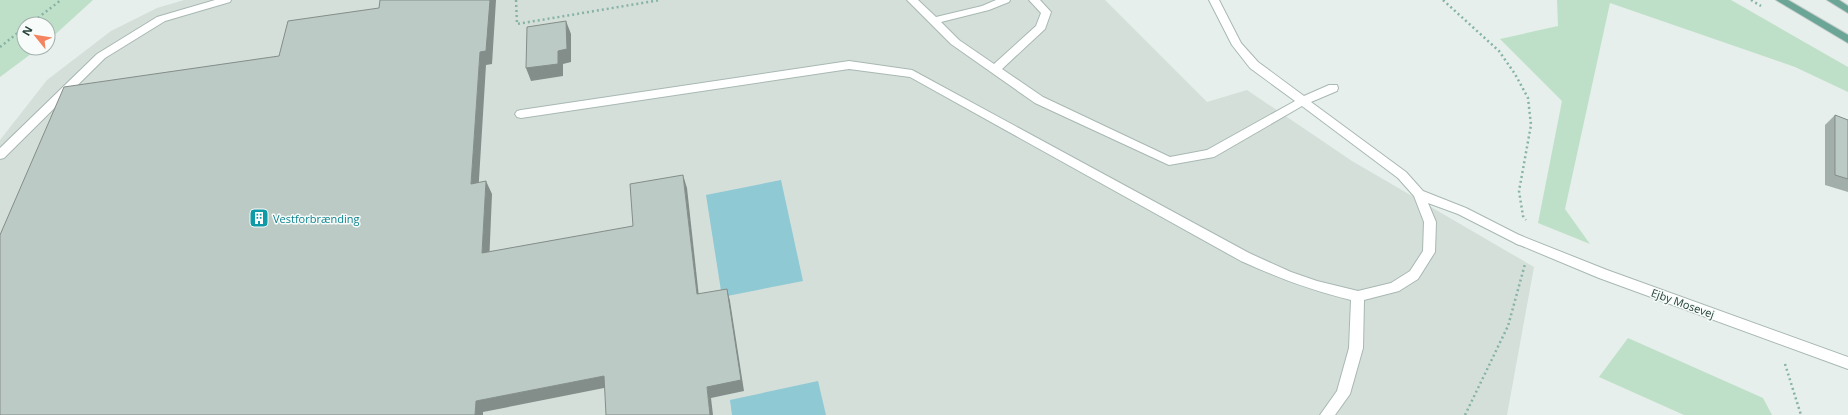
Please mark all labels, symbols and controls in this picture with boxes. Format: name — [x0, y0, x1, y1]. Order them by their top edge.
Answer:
north arrow — [16, 16, 56, 56]
text: N — [18, 23, 36, 38]
building icon: Vestforbrænding — [248, 207, 270, 229]
place label: Vestforbrænding — [273, 211, 359, 226]
street label: Ejby Mosevej — [1649, 285, 1717, 321]

